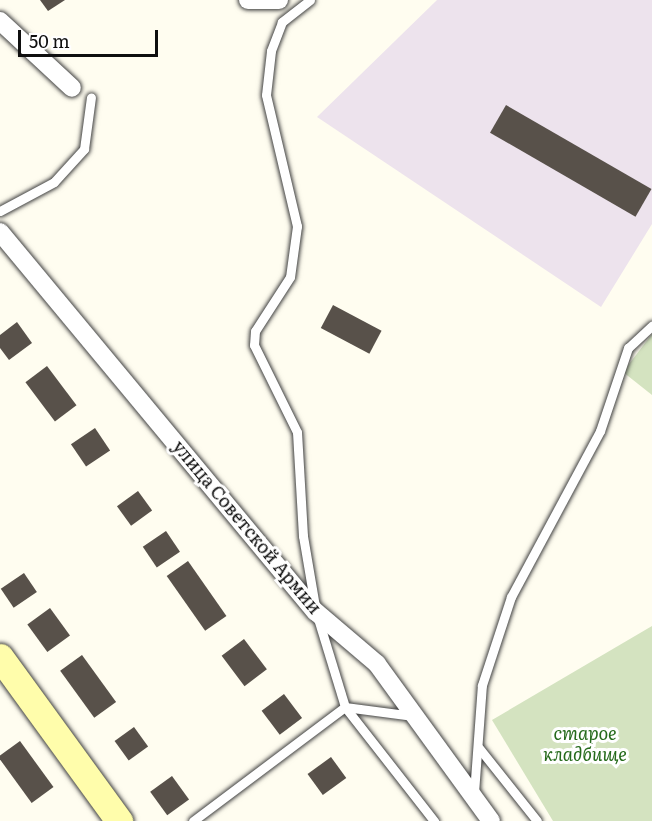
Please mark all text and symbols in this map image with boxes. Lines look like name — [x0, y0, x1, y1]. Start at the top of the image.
scale bar — [21, 18, 160, 56]
text: 50 m — [29, 27, 70, 54]
street label: улица Советской Армии — [168, 436, 326, 618]
park label: старое кладбище — [543, 723, 627, 766]

